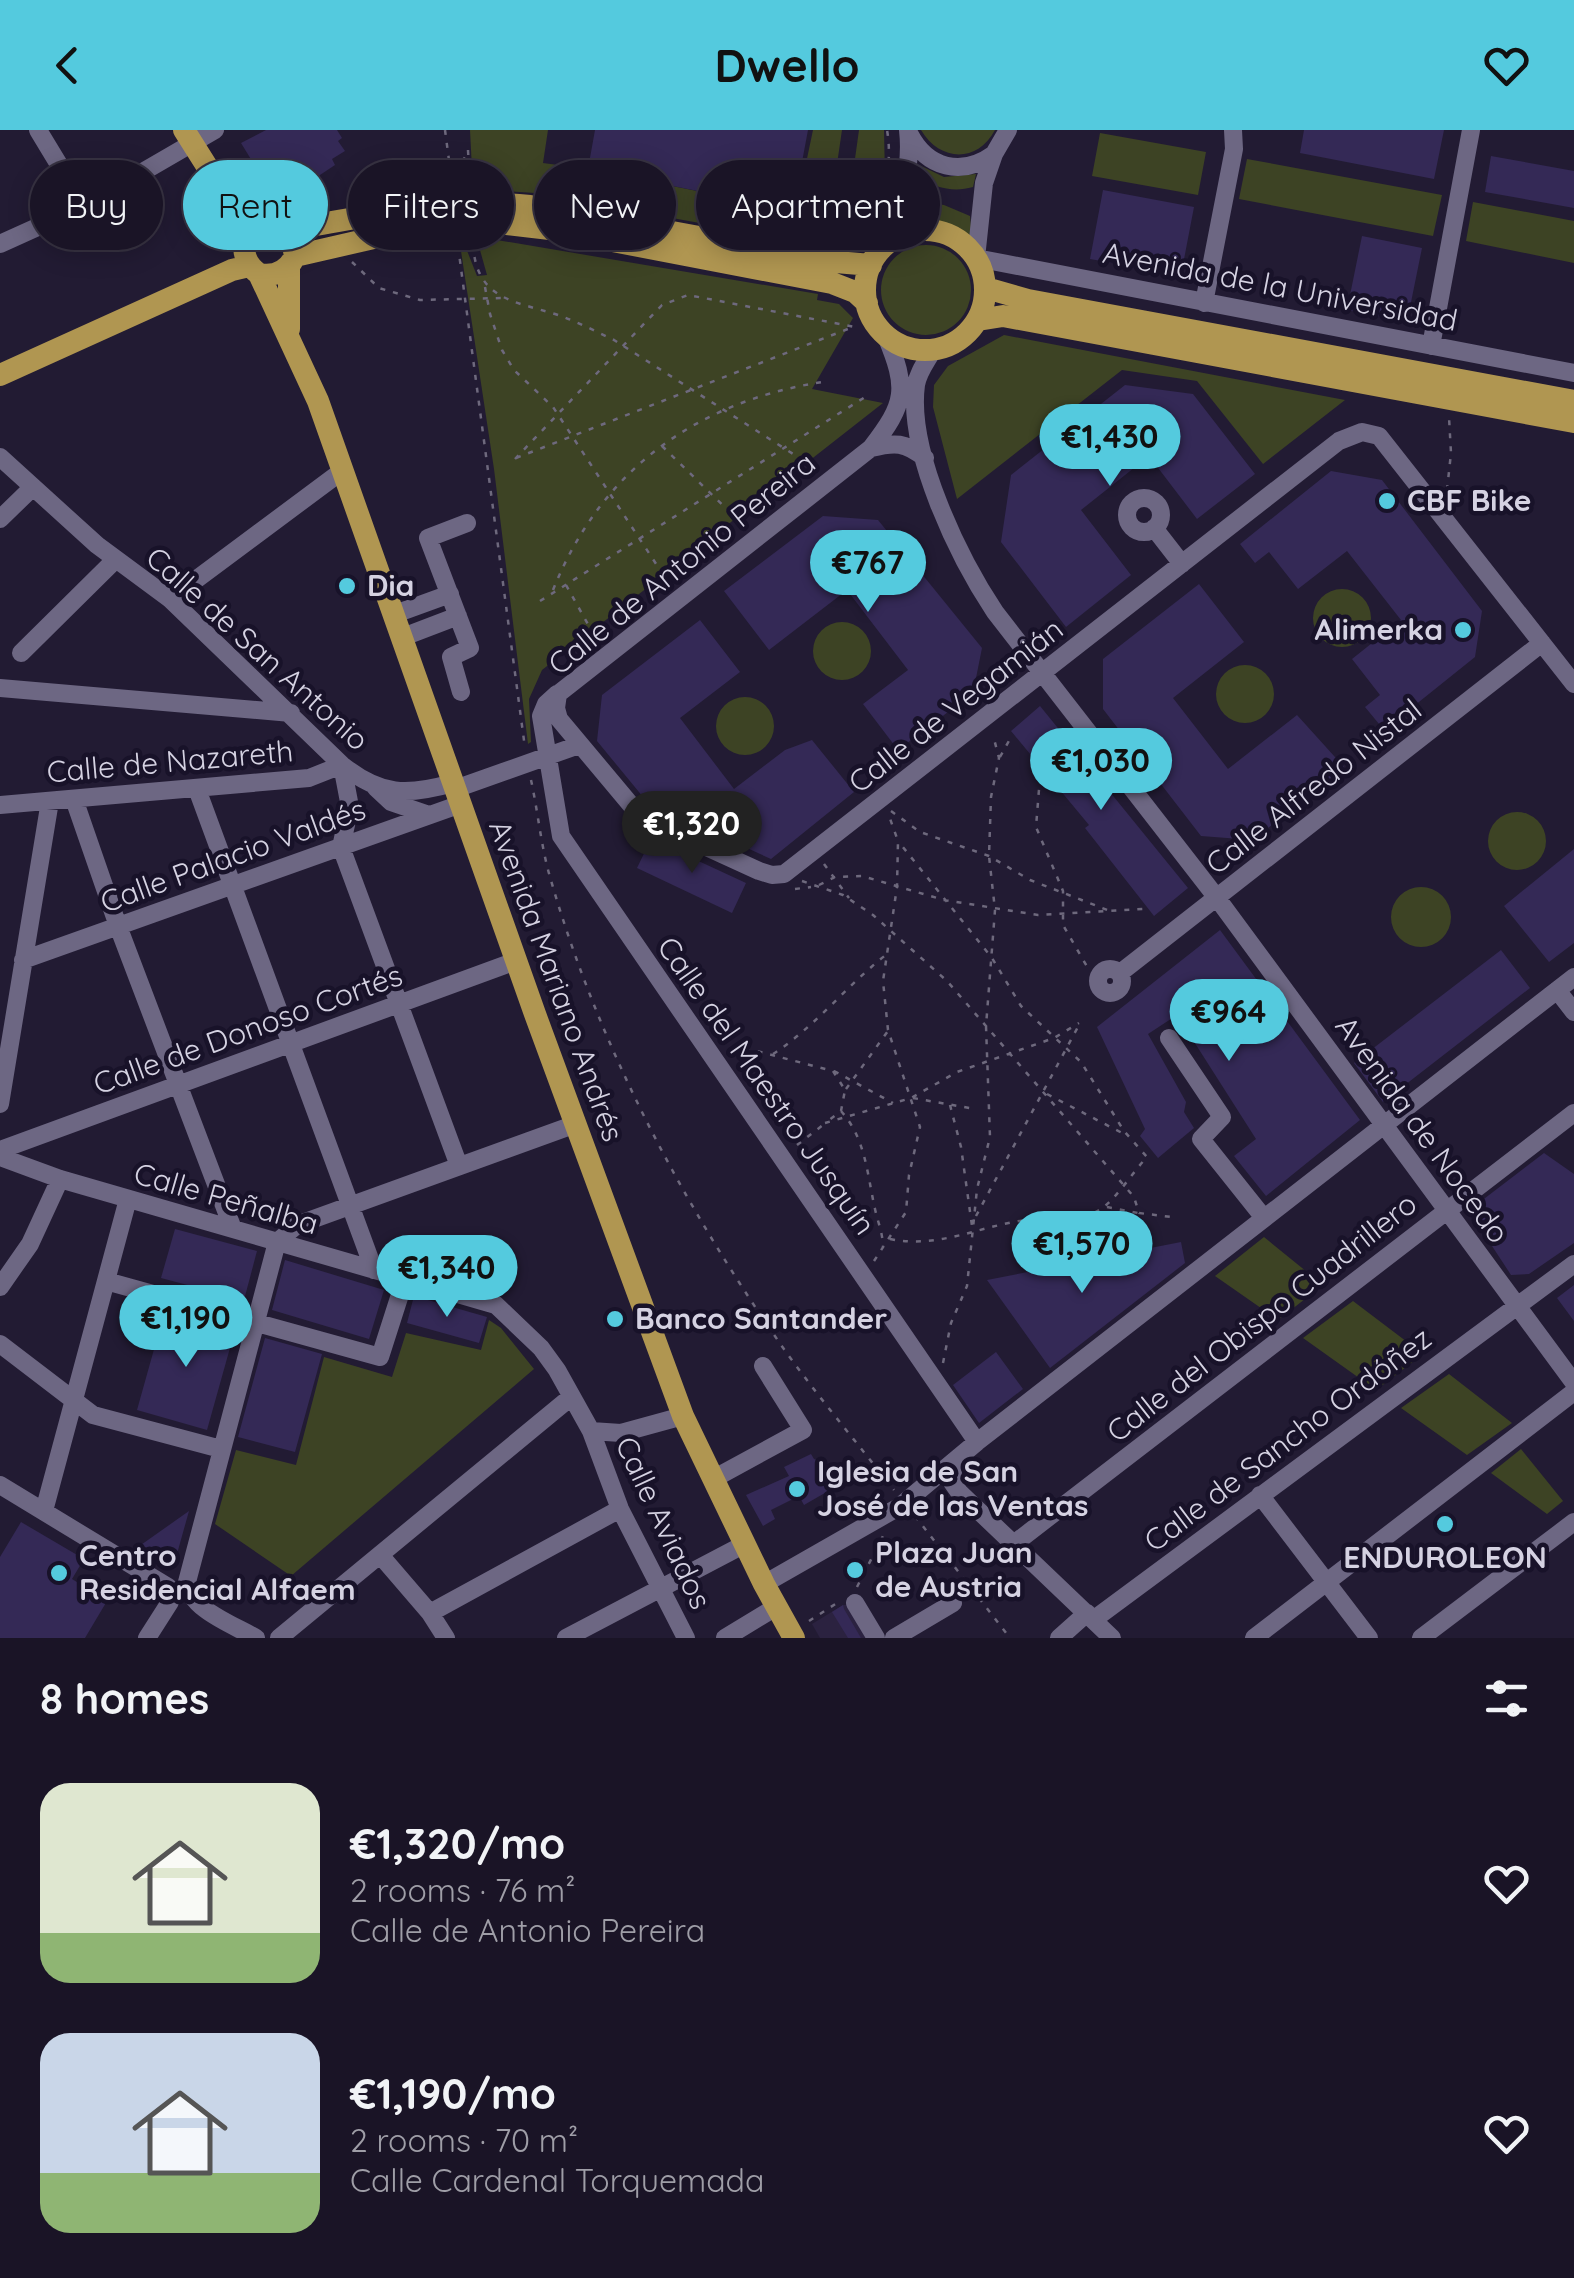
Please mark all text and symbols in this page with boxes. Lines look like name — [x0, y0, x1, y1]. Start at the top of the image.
text: Dwello — [714, 37, 860, 93]
icon: back — [40, 38, 95, 93]
icon: heart — [1479, 38, 1534, 93]
chip: Buy — [30, 160, 163, 250]
chip: Rent — [183, 160, 328, 250]
chip: Filters — [348, 160, 514, 250]
chip: New — [534, 160, 676, 250]
chip: Apartment — [696, 160, 940, 250]
street label: Avenida de la Universidad — [1100, 233, 1461, 339]
pin: €1,430 — [1029, 404, 1191, 489]
text: €1,430 — [1062, 416, 1158, 456]
street label: Calle de Antonio Pereira — [540, 444, 823, 683]
place label: CBF Bike — [1407, 481, 1532, 519]
marker: CBF Bike — [1376, 490, 1398, 512]
pin: €767 — [809, 530, 927, 615]
street label: Calle de San Antonio — [138, 538, 377, 758]
text: €767 — [832, 542, 904, 582]
place label: Dia — [367, 566, 414, 604]
marker: Dia — [336, 575, 358, 597]
street label: Calle de Vegamián — [841, 610, 1070, 801]
place label: Alimerka — [1314, 610, 1443, 648]
marker: Alimerka — [1452, 619, 1474, 641]
street label: Calle Alfredo Nistal — [1198, 690, 1429, 882]
pin: €1,030 — [1020, 728, 1182, 813]
street label: Calle de Nazareth — [45, 731, 295, 791]
text: €1,030 — [1052, 740, 1150, 780]
street label: Calle Palacio Valdés — [95, 789, 370, 921]
pin: €1,320 — [611, 791, 773, 876]
text: €1,320 — [644, 803, 740, 843]
street label: Avenida Mariano Andrés — [481, 815, 633, 1147]
street label: Calle del Maestro Jusquín — [649, 929, 884, 1242]
street label: Calle de Donoso Cortés — [88, 955, 407, 1103]
pin: €964 — [1170, 979, 1288, 1064]
text: €964 — [1192, 991, 1266, 1031]
street label: Avenida de Nocedo — [1328, 1008, 1518, 1250]
street label: Calle Peñalba — [130, 1154, 323, 1242]
street label: Calle del Obispo Cuadrillero — [1099, 1184, 1424, 1450]
pin: €1,570 — [1001, 1211, 1163, 1296]
text: €1,570 — [1034, 1223, 1130, 1263]
pin: €1,340 — [366, 1235, 528, 1320]
text: €1,340 — [399, 1247, 495, 1287]
pin: €1,190 — [105, 1285, 267, 1370]
text: €1,190 — [141, 1297, 231, 1337]
place label: Banco Santander — [635, 1299, 887, 1337]
marker: Banco Santander — [604, 1308, 626, 1330]
street label: Calle de Sancho Ordóñez — [1136, 1319, 1439, 1560]
street label: Calle Aviados — [607, 1430, 720, 1615]
place label: Iglesia de San José de las Ventas — [817, 1452, 1088, 1524]
marker: Iglesia de San José de las Ventas — [786, 1478, 808, 1500]
marker: ENDUROLEON — [1434, 1513, 1456, 1535]
place label: Plaza Juan de Austria — [875, 1533, 1033, 1605]
place label: Centro Residencial Alfaem — [79, 1536, 356, 1608]
place label: ENDUROLEON — [1343, 1538, 1547, 1576]
marker: Plaza Juan de Austria — [844, 1559, 866, 1581]
marker: Centro Residencial Alfaem — [48, 1562, 70, 1584]
icon: filters — [1479, 1671, 1534, 1726]
text: 8 homes — [40, 1672, 209, 1725]
text: €1,320/mo — [350, 1817, 565, 1870]
icon: home — [120, 1823, 240, 1943]
icon: heart — [1479, 1856, 1534, 1911]
text: 2 rooms · 76 m² — [350, 1870, 575, 1910]
text: Calle de Antonio Pereira — [350, 1910, 705, 1950]
text: €1,190/mo — [350, 2067, 556, 2120]
icon: home — [120, 2073, 240, 2193]
icon: heart — [1479, 2106, 1534, 2161]
text: 2 rooms · 70 m² — [350, 2120, 578, 2160]
text: Calle Cardenal Torquemada — [350, 2160, 764, 2200]

